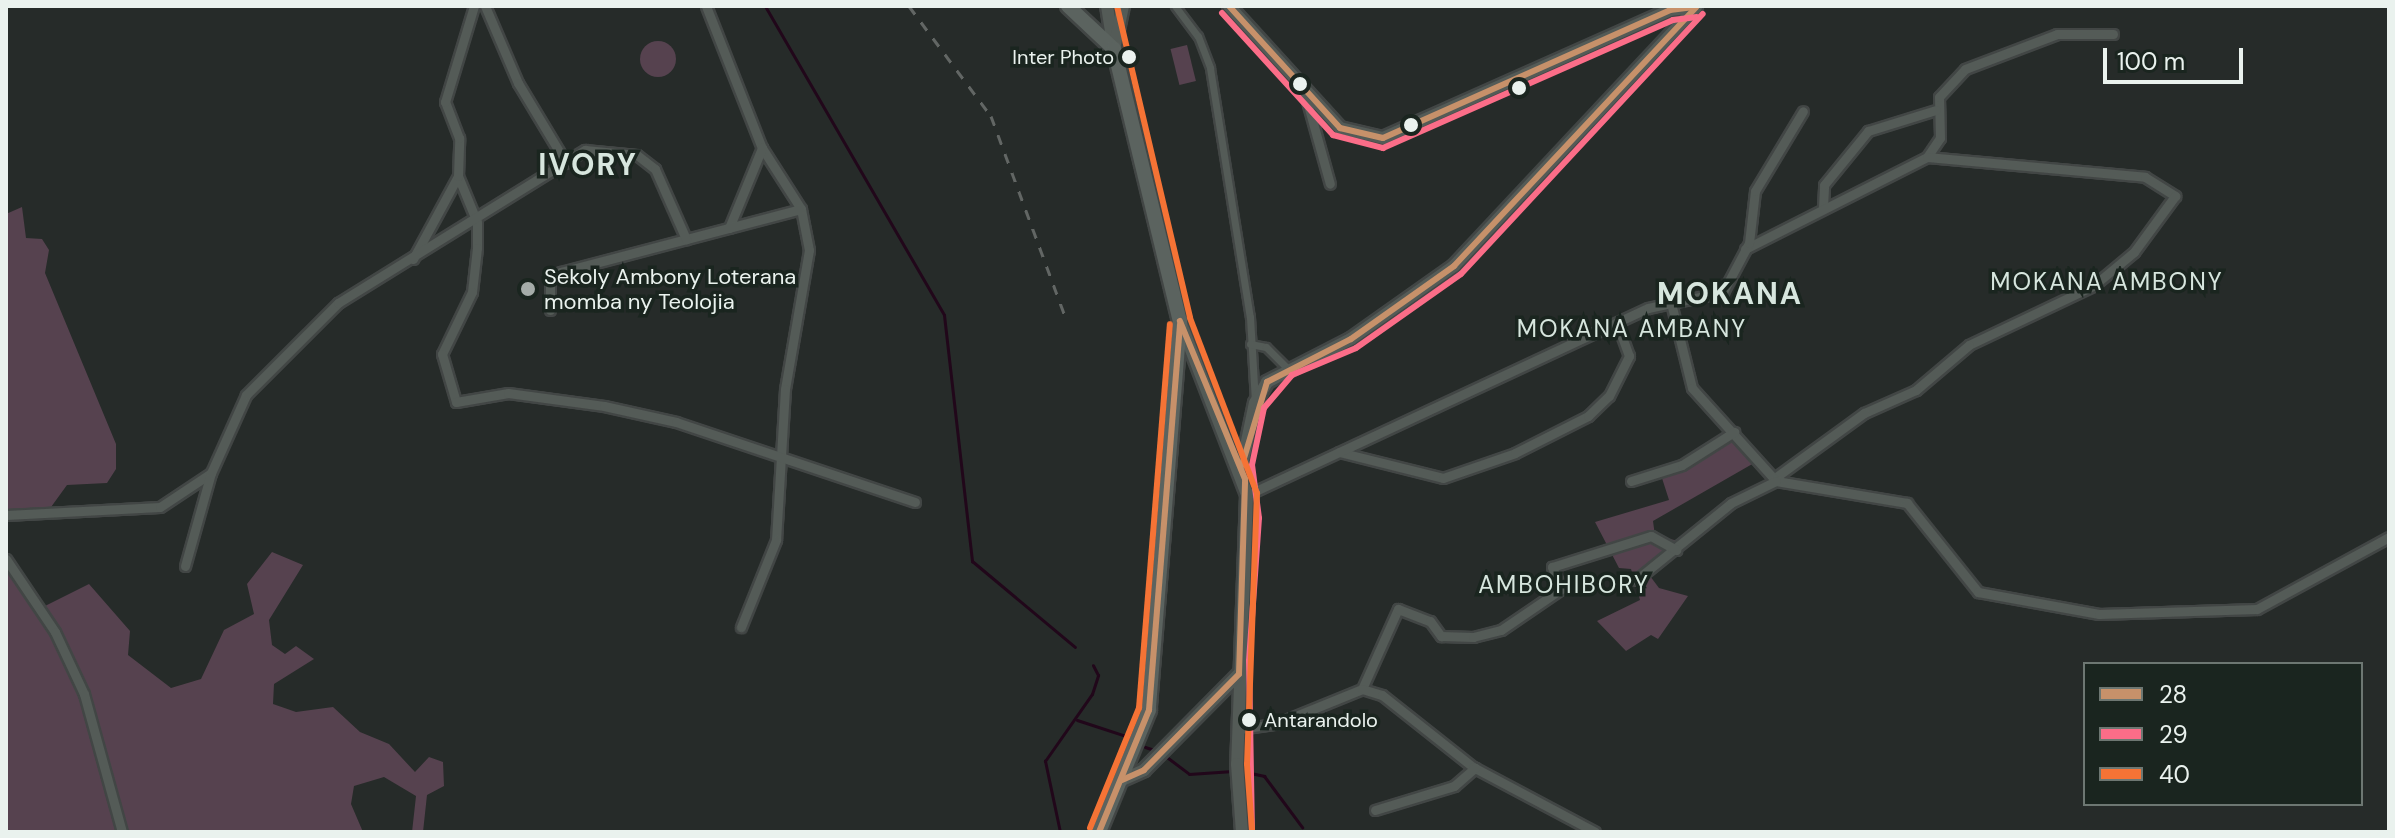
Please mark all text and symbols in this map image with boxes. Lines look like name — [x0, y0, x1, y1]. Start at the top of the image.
scale bar — [2107, 32, 2247, 82]
place label: Inter Photo — [1012, 45, 1114, 69]
text: 100 m — [2117, 46, 2185, 77]
marker: Inter Photo — [1121, 49, 1137, 65]
unlabelled marker — [1292, 76, 1308, 92]
unlabelled marker — [1511, 80, 1527, 96]
unlabelled marker — [1403, 117, 1419, 133]
district label: IVORY — [538, 147, 638, 183]
place label: Sekoly Ambony Loterana momba ny Teolojia — [544, 263, 796, 314]
district label: MOKANA AMBONY — [1990, 268, 2224, 296]
district label: MOKANA — [1657, 276, 1803, 312]
marker: Sekoly Ambony Loterana momba ny Teolojia — [519, 280, 537, 298]
district label: MOKANA AMBANY — [1517, 315, 1747, 343]
district label: AMBOHIBORY — [1478, 571, 1650, 599]
legend — [2083, 662, 2363, 806]
text: 28 — [2159, 679, 2187, 710]
place label: Antarandolo — [1264, 708, 1378, 732]
marker: Antarandolo — [1241, 712, 1257, 728]
text: 29 — [2159, 719, 2188, 750]
text: 40 — [2159, 759, 2190, 790]

